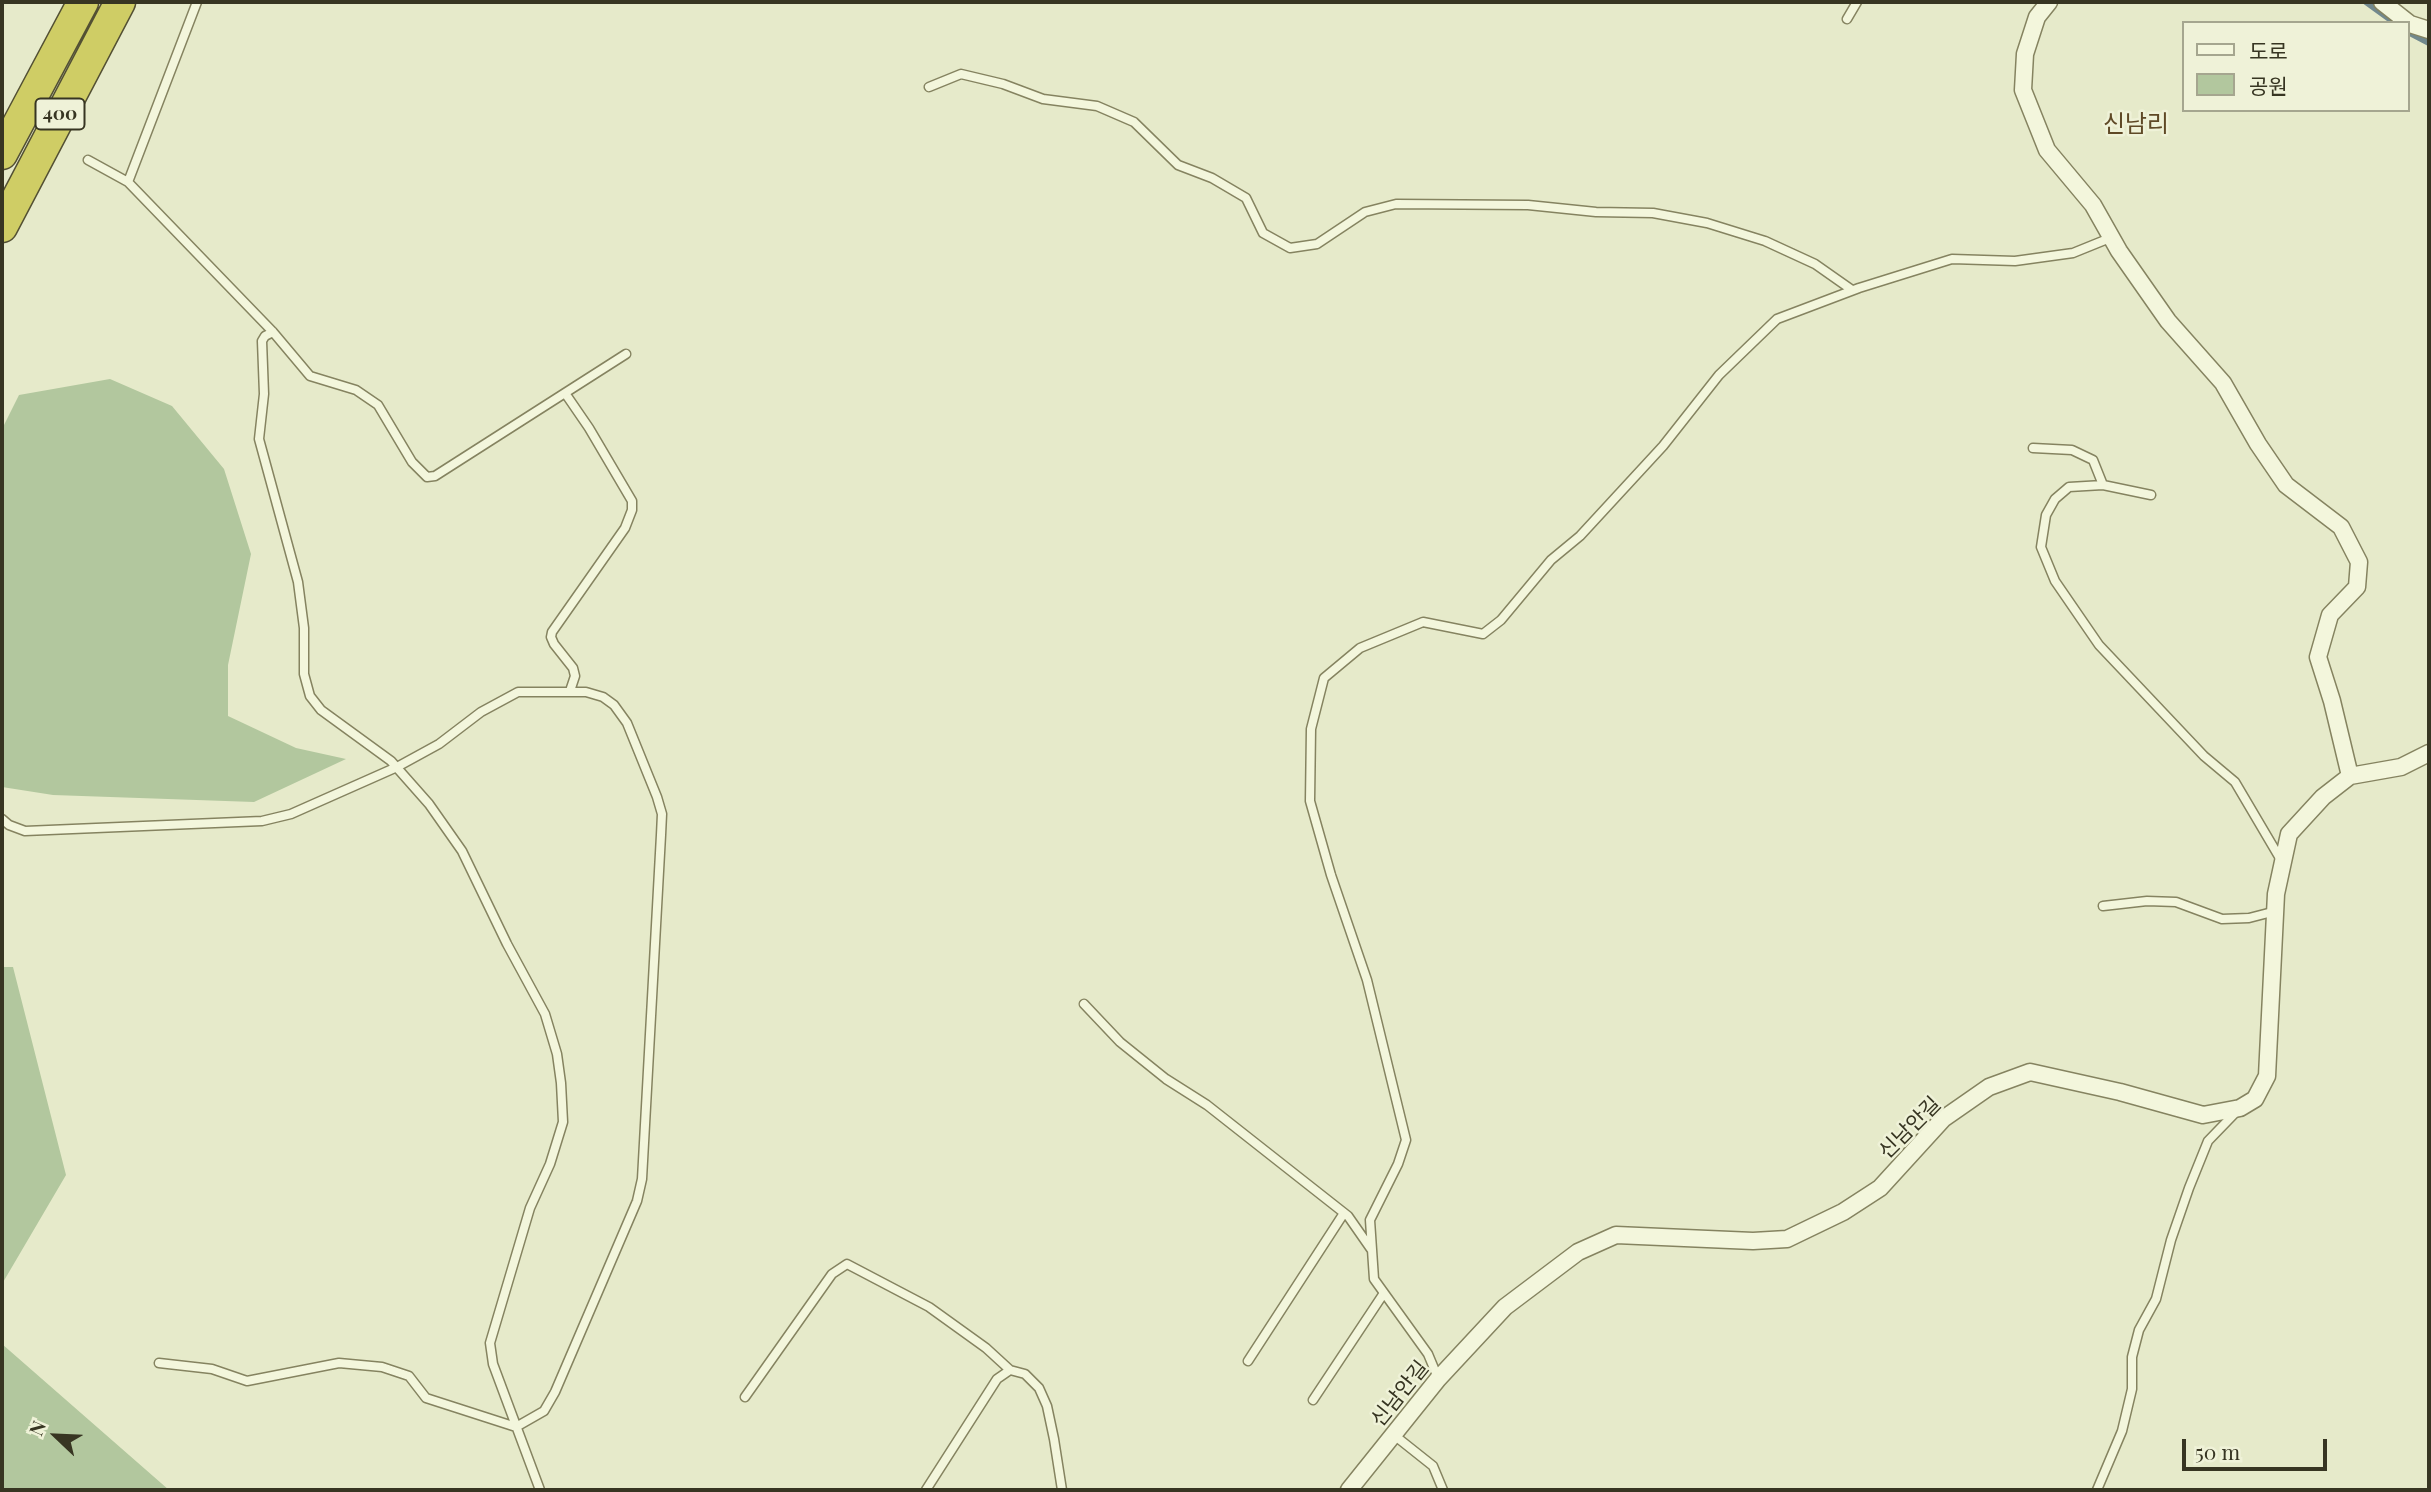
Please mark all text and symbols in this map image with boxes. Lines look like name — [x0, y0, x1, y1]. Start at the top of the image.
legend — [2182, 21, 2410, 112]
text: 도로 — [2249, 36, 2288, 64]
text: 공원 — [2249, 71, 2288, 99]
road number: 400 — [36, 98, 84, 130]
district label: 신남리 — [2103, 111, 2169, 139]
street label: 신남안길 — [1874, 1092, 1946, 1164]
street label: 신남안길 — [1366, 1356, 1434, 1432]
north arrow — [21, 1401, 91, 1471]
text: N — [22, 1416, 51, 1439]
scale bar — [2186, 1426, 2331, 1470]
text: 50 m — [2195, 1437, 2240, 1465]

